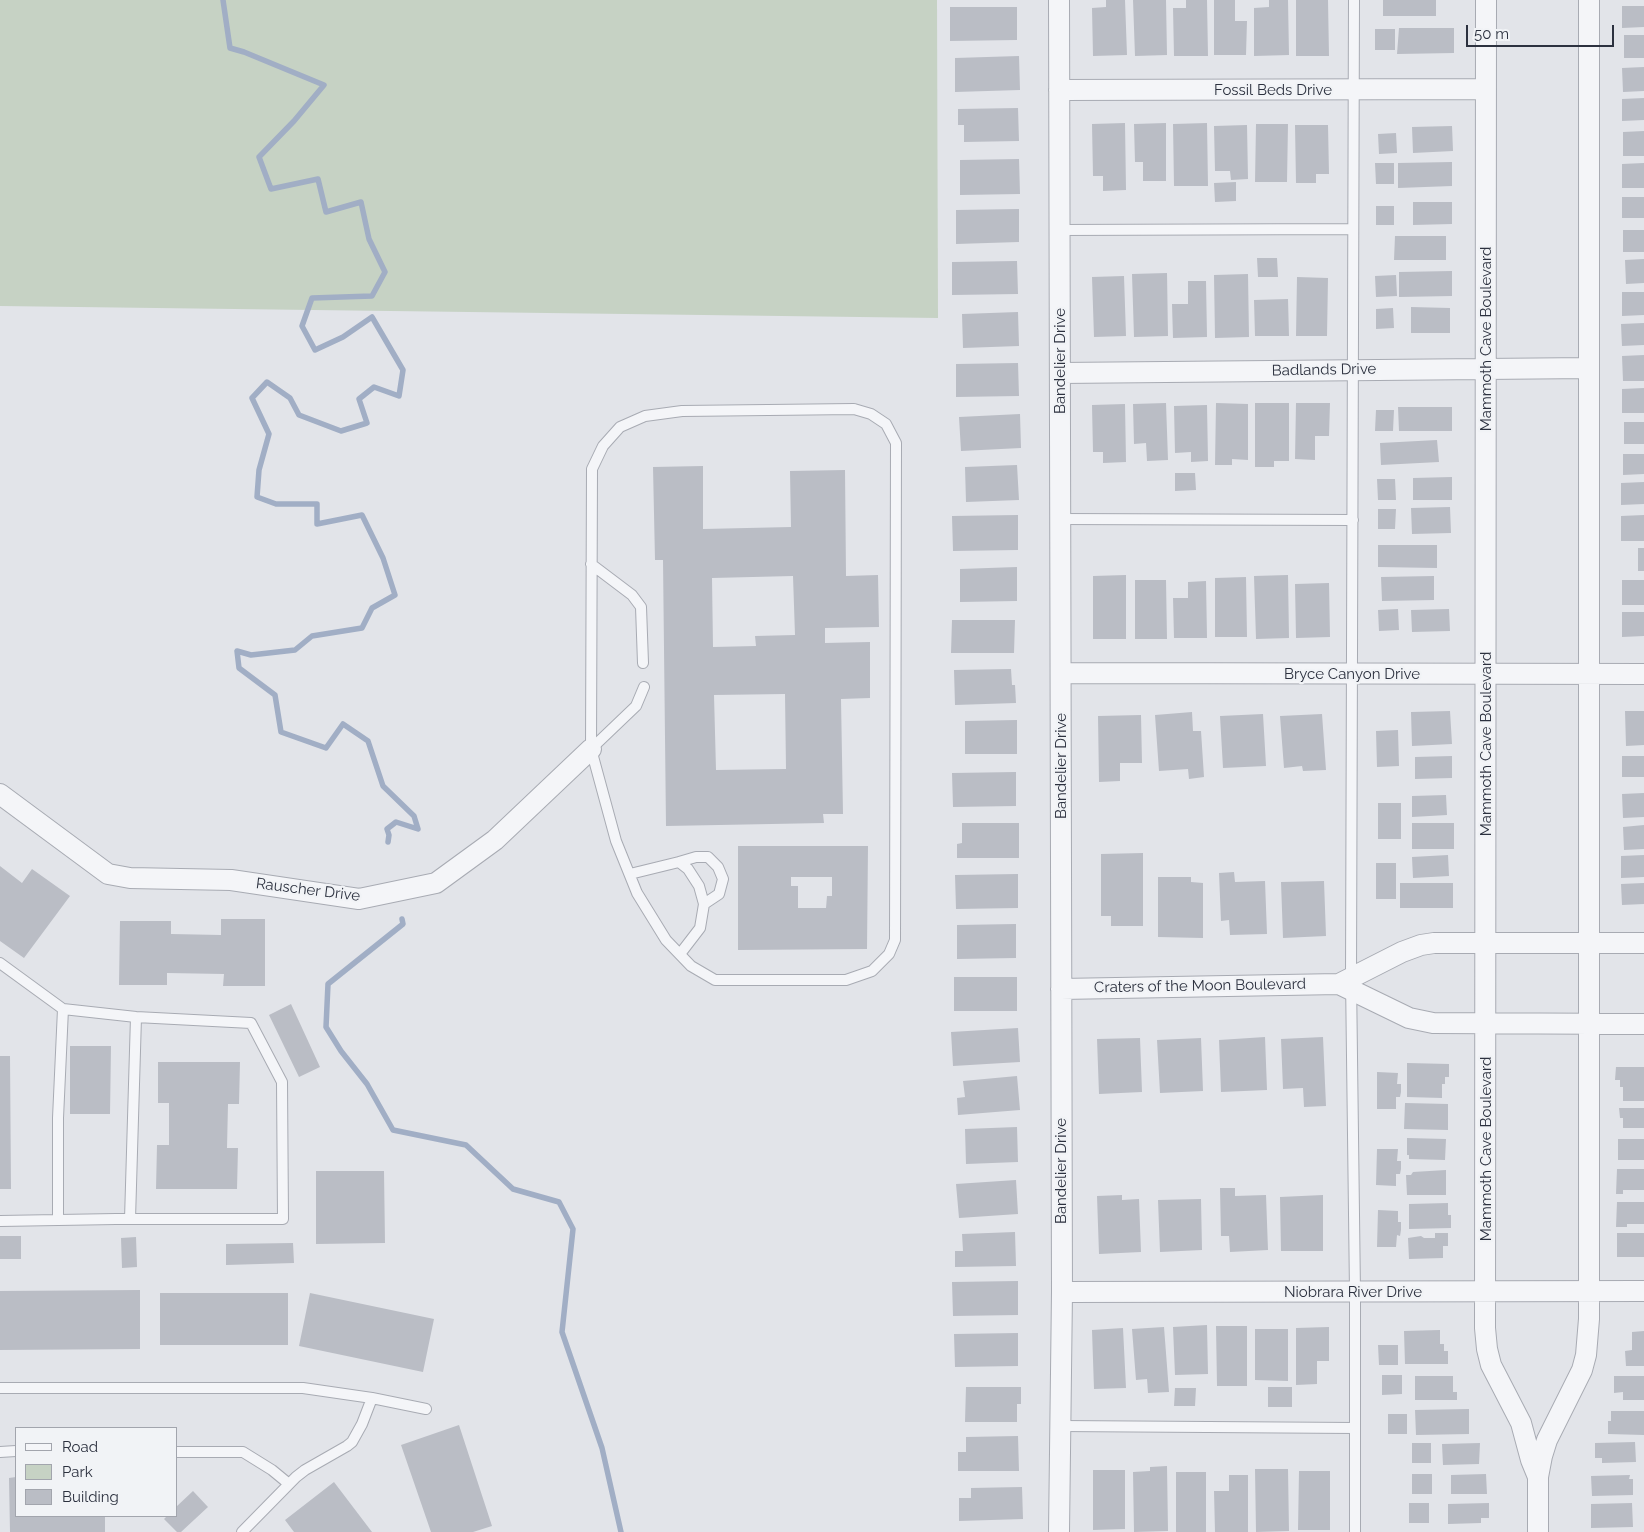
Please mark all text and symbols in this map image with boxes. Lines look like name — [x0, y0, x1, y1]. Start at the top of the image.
scale bar — [1469, 15, 1616, 47]
text: 50 m — [1474, 25, 1509, 43]
street label: Fossil Beds Drive — [1214, 81, 1332, 99]
street label: Mammoth Cave Boulevard — [1477, 247, 1495, 431]
street label: Bandelier Drive — [1051, 308, 1069, 414]
street label: Badlands Drive — [1272, 360, 1376, 380]
street label: Mammoth Cave Boulevard — [1477, 652, 1495, 836]
street label: Bryce Canyon Drive — [1284, 665, 1420, 683]
street label: Bandelier Drive — [1052, 713, 1070, 819]
street label: Rauscher Drive — [255, 875, 361, 905]
street label: Craters of the Moon Boulevard — [1094, 975, 1306, 997]
street label: Mammoth Cave Boulevard — [1477, 1057, 1495, 1241]
street label: Bandelier Drive — [1052, 1118, 1070, 1224]
street label: Niobrara River Drive — [1284, 1283, 1422, 1301]
legend — [15, 1427, 178, 1517]
text: Road — [62, 1438, 98, 1456]
text: Park — [62, 1463, 93, 1481]
text: Building — [62, 1488, 119, 1506]

